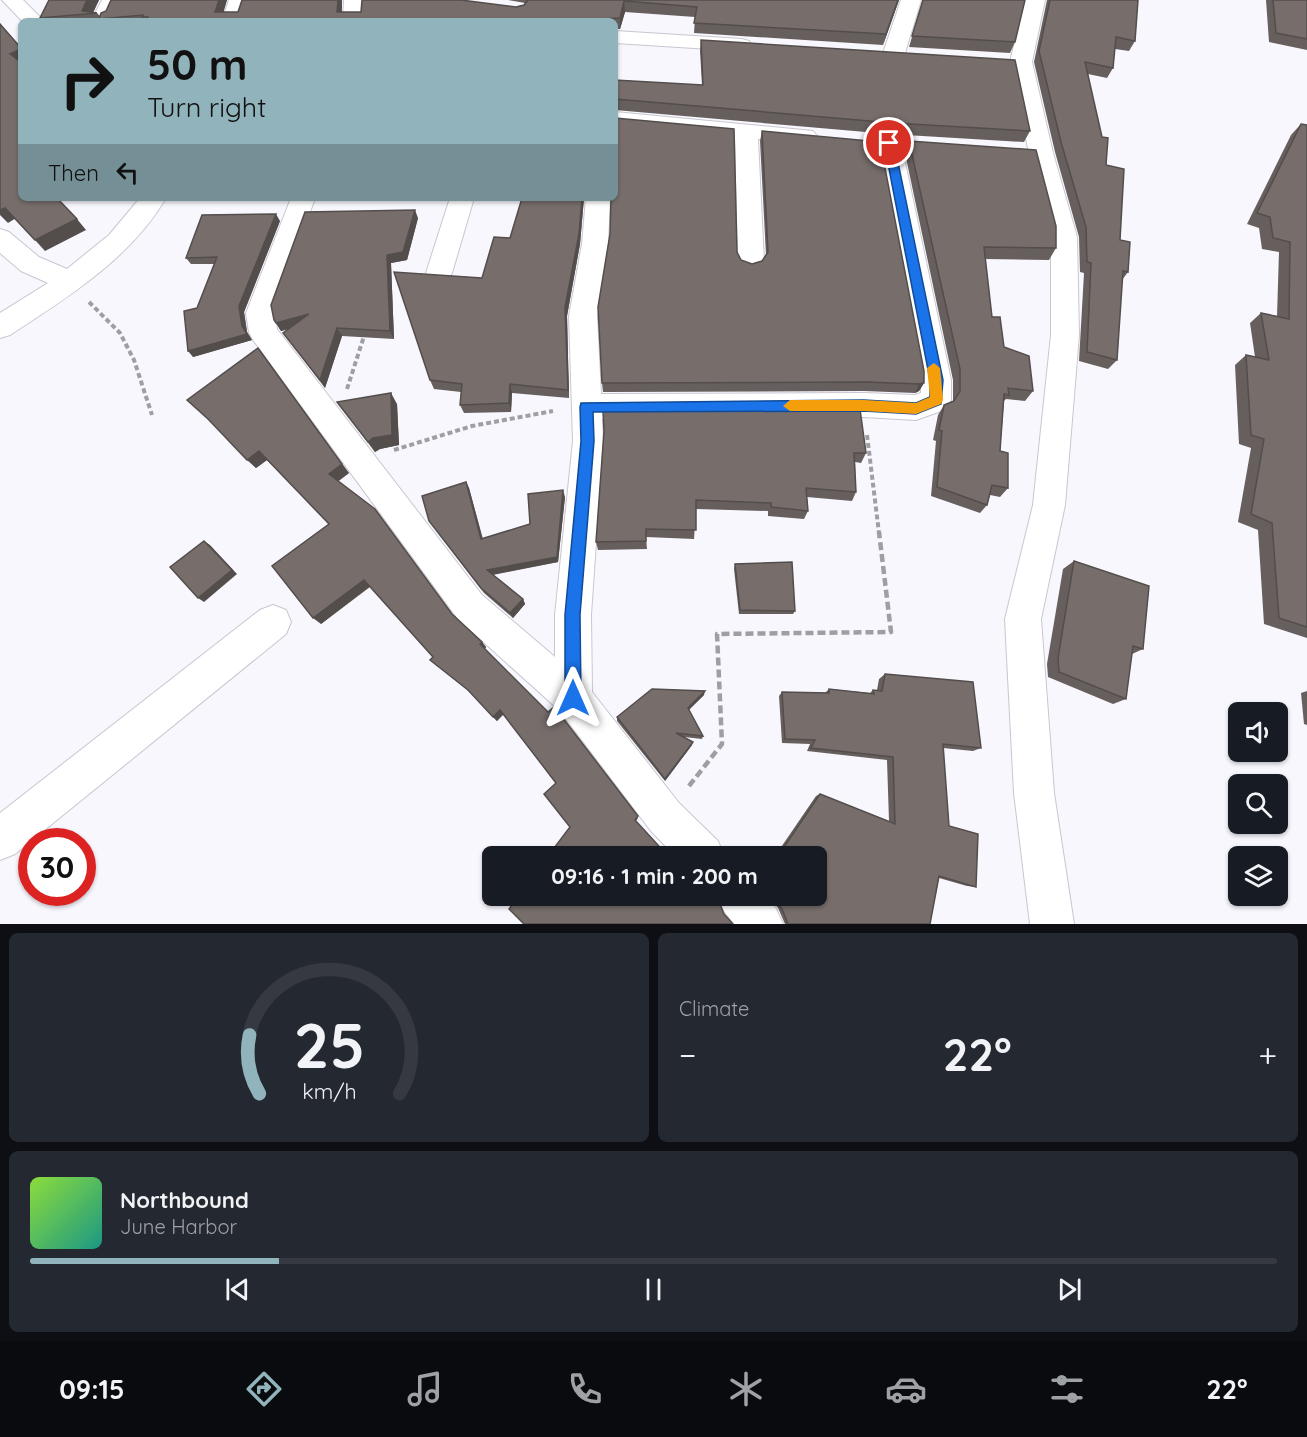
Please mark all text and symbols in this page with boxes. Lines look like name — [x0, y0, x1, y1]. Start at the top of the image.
text: 50 m — [147, 38, 247, 91]
icon: right — [48, 42, 126, 120]
text: Turn right — [147, 90, 266, 124]
pin — [863, 117, 914, 168]
icon: arrive — [872, 126, 905, 159]
icon: left — [111, 156, 144, 189]
text: Then — [48, 159, 99, 187]
position arrow — [541, 666, 605, 730]
map controls — [1228, 702, 1288, 906]
button: sound — [1228, 702, 1288, 762]
button: search — [1228, 774, 1288, 834]
speed limit sign: 30 — [18, 828, 96, 906]
button: layers — [1228, 846, 1288, 906]
text: 09:16 · 1 min · 200 m — [551, 862, 758, 890]
text: Climate — [679, 996, 749, 1021]
text: 25 — [293, 1006, 365, 1084]
text: 22° — [943, 1026, 1012, 1082]
text: − — [679, 1034, 696, 1075]
text: + — [1258, 1034, 1277, 1075]
text: km/h — [302, 1079, 356, 1105]
text: Northbound — [120, 1186, 249, 1214]
text: June Harbor — [120, 1214, 237, 1239]
icon: previous — [221, 1273, 254, 1306]
icon: pause — [637, 1273, 670, 1306]
icon: next — [1053, 1273, 1086, 1306]
icon: directions — [243, 1368, 285, 1410]
icon: music — [404, 1368, 446, 1410]
icon: phone — [564, 1368, 606, 1410]
icon: climate — [725, 1368, 767, 1410]
icon: car — [885, 1368, 927, 1410]
icon: filters — [1046, 1368, 1088, 1410]
text: 09:15 — [59, 1372, 125, 1406]
text: 22° — [1206, 1372, 1248, 1406]

